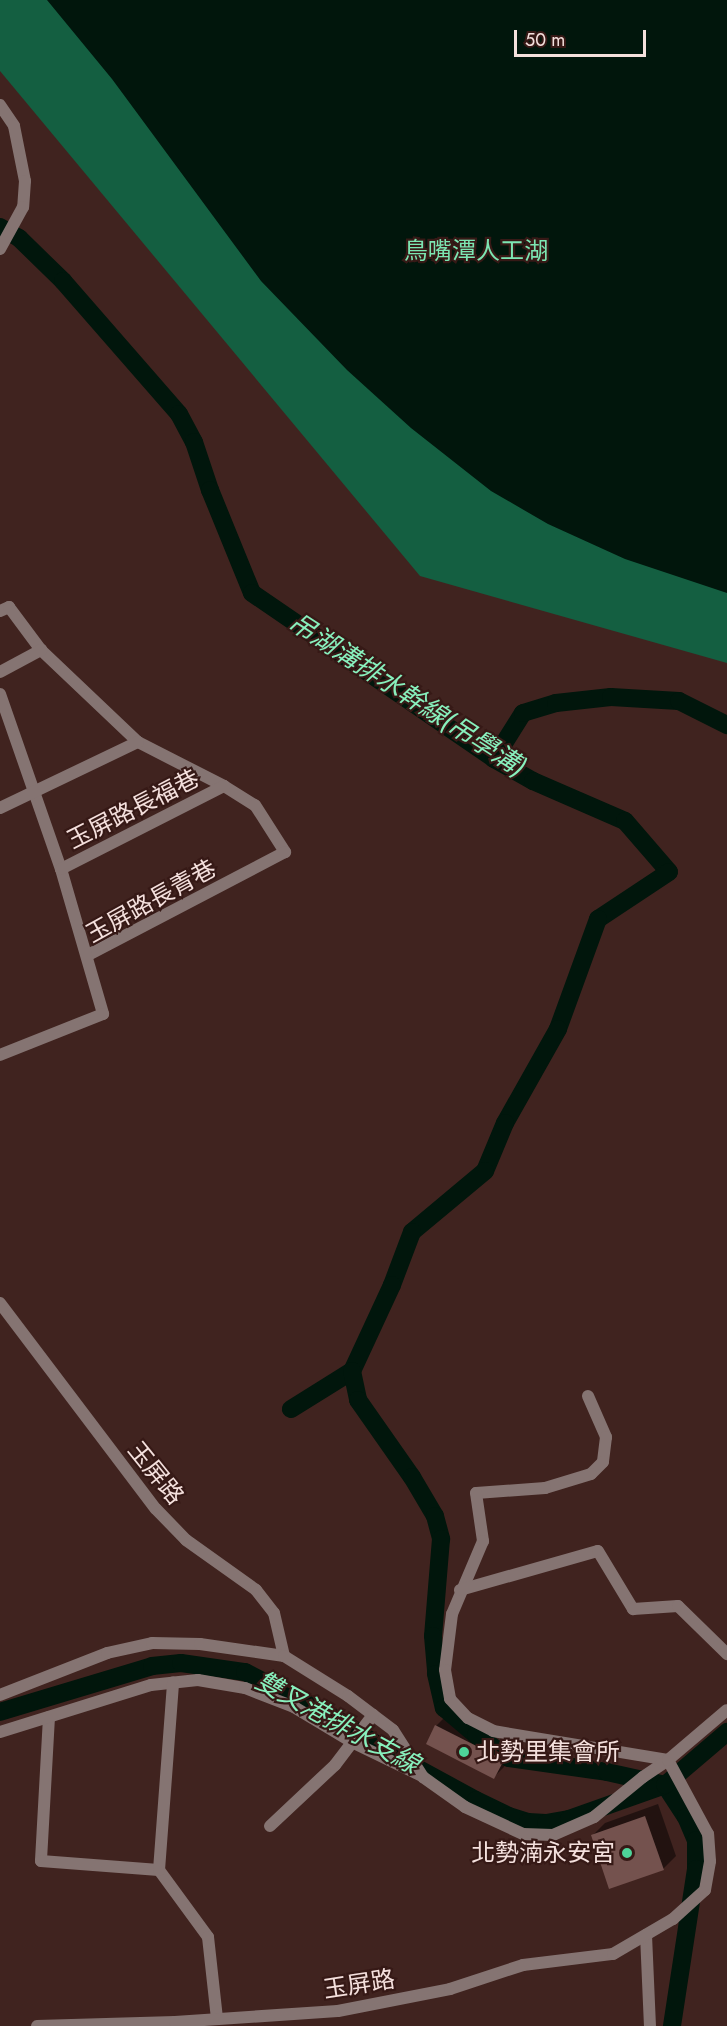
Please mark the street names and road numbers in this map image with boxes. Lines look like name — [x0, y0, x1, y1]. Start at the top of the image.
street label: 玉屏路長福巷 — [62, 763, 204, 855]
street label: 玉屏路長青巷 — [81, 853, 221, 949]
street label: 玉屏路 — [122, 1436, 190, 1510]
street label: 玉屏路 — [321, 1964, 397, 2004]

